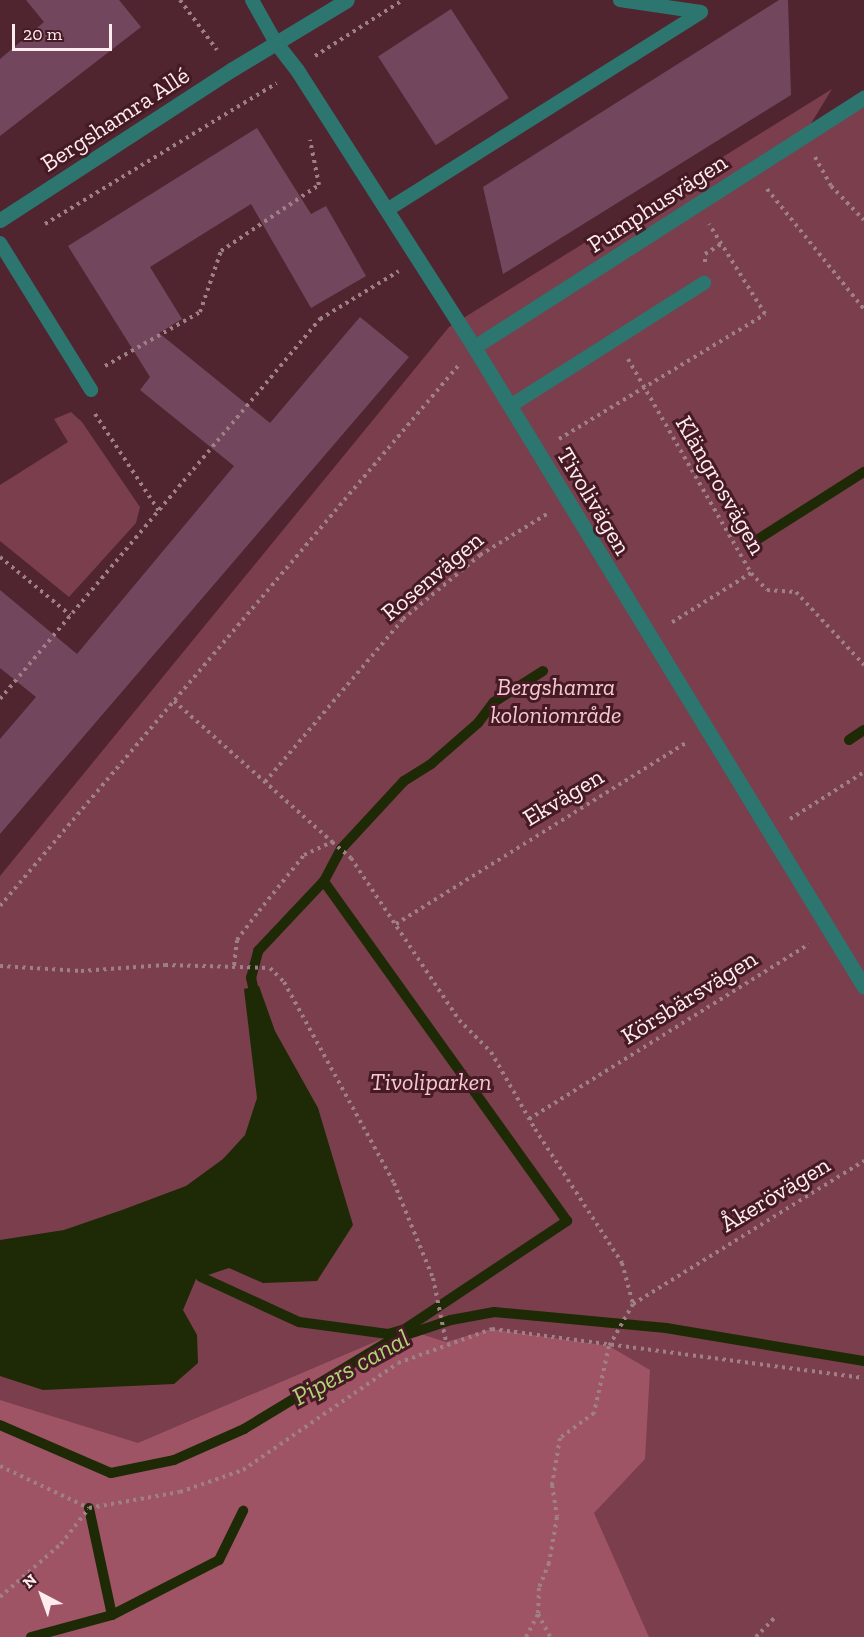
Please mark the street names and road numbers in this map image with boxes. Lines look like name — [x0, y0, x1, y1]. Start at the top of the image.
street label: Bergshamra Allé — [35, 60, 195, 178]
street label: Pumphusvägen — [582, 147, 732, 259]
street label: Klängrosvägen — [670, 411, 772, 559]
street label: Tivolivägen — [551, 442, 637, 560]
street label: Rosenvägen — [375, 525, 489, 627]
street label: Ekvägen — [518, 762, 608, 832]
street label: Körsbärsvägen — [616, 944, 762, 1050]
street label: Åkerövägen — [715, 1150, 835, 1238]

